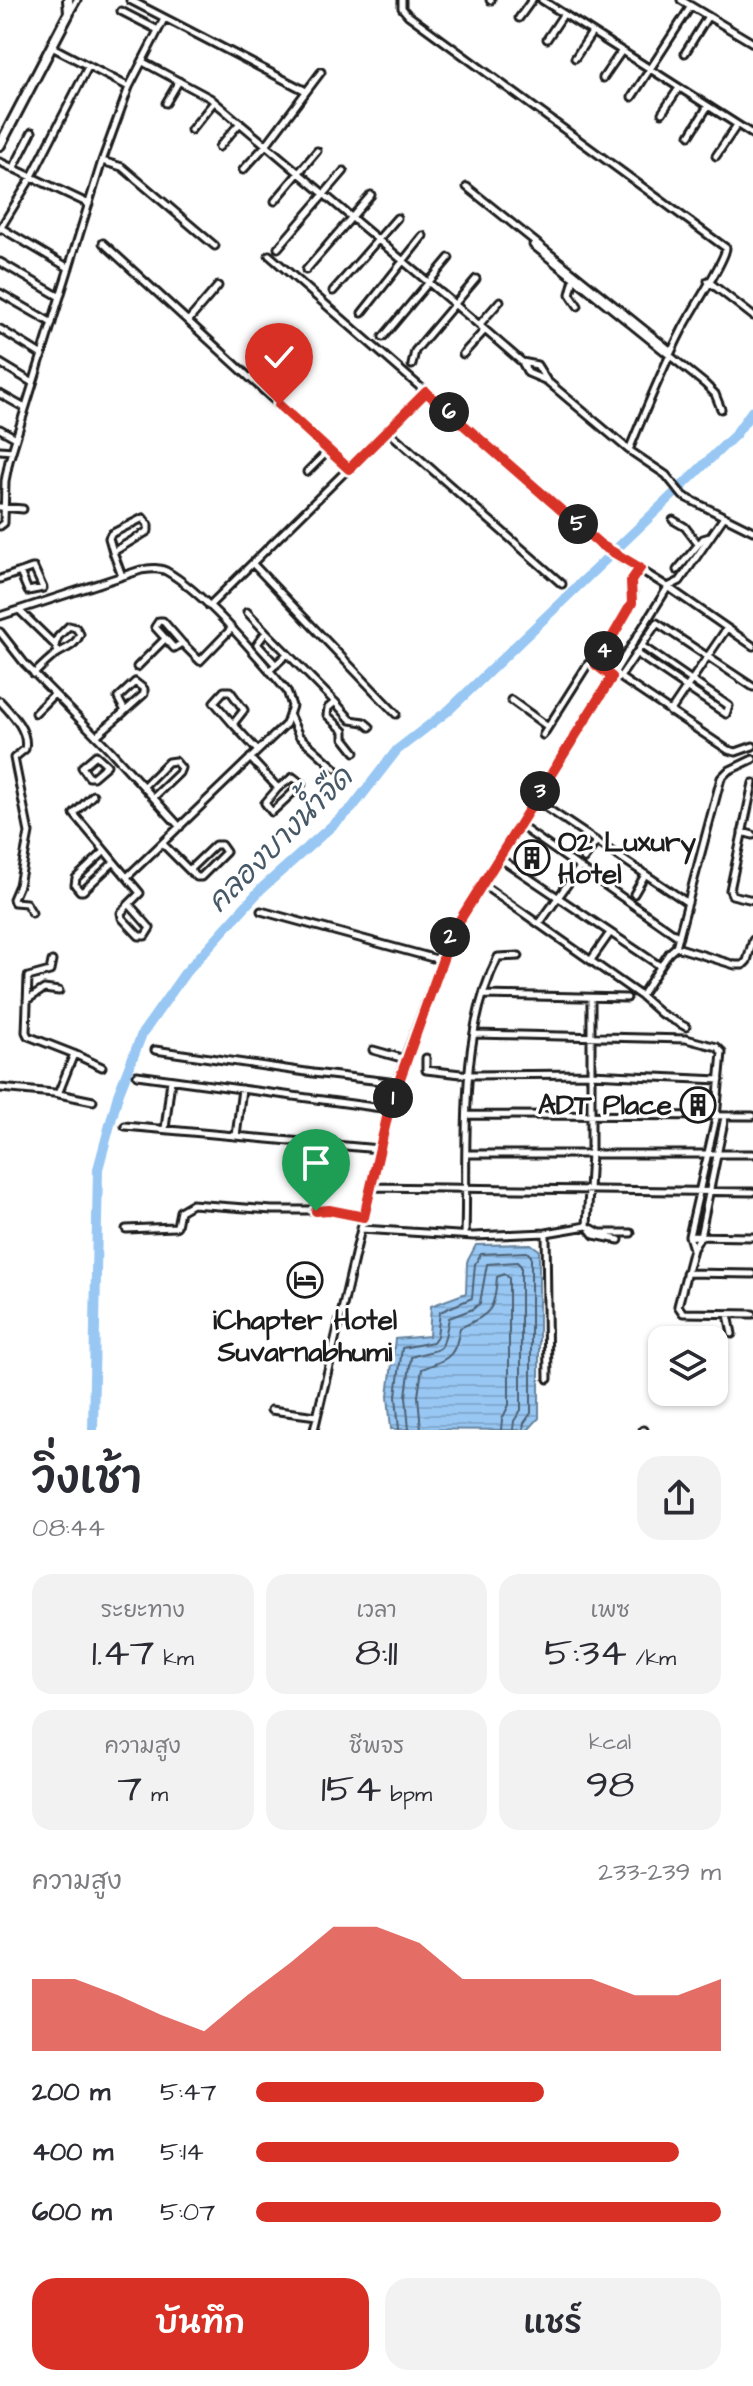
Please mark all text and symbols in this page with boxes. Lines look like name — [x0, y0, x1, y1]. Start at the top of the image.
pin — [245, 323, 313, 405]
icon: check — [257, 335, 301, 379]
pin: 6 — [429, 392, 469, 432]
text: 6 — [442, 396, 456, 427]
pin: 5 — [558, 504, 598, 544]
text: 5 — [570, 508, 586, 539]
pin: 4 — [584, 631, 624, 671]
text: 4 — [597, 635, 611, 666]
water label: คลองบางน้ำจืด — [192, 751, 363, 922]
pin: 3 — [520, 771, 560, 811]
text: 3 — [534, 775, 546, 806]
place label: O2 Luxury Hotel — [558, 823, 696, 894]
building icon: O2 Luxury Hotel — [513, 839, 551, 877]
pin: 2 — [430, 917, 470, 957]
text: 2 — [444, 921, 456, 952]
pin: 1 — [373, 1078, 413, 1118]
text: 1 — [392, 1082, 394, 1113]
place label: ADT Place — [538, 1086, 672, 1125]
building icon: ADT Place — [679, 1086, 717, 1124]
pin — [282, 1129, 350, 1211]
icon: arrive — [294, 1141, 338, 1185]
hotel icon: iChapter Hotel Suvarnabhumi — [286, 1261, 324, 1299]
place label: iChapter Hotel Suvarnabhumi — [213, 1301, 397, 1372]
map controls — [648, 1326, 728, 1406]
button: layers — [648, 1326, 728, 1406]
text: วิ่งเช้า — [32, 1449, 142, 1510]
button: share — [637, 1456, 721, 1540]
text: 08:44 — [32, 1510, 105, 1546]
text: ระยะทาง — [101, 1595, 185, 1626]
text: เวลา — [356, 1595, 397, 1626]
text: เพซ — [591, 1595, 630, 1626]
text: 1.47 — [92, 1626, 154, 1681]
text: 8:11 — [355, 1626, 398, 1681]
text: 5:34 — [544, 1626, 627, 1681]
text: km — [154, 1643, 194, 1674]
text: /km — [627, 1643, 676, 1674]
text: kcal — [589, 1727, 631, 1758]
text: ความสูง — [105, 1731, 181, 1762]
text: ชีพจร — [349, 1731, 404, 1762]
text: 98 — [586, 1758, 635, 1813]
text: 7 — [118, 1762, 142, 1817]
text: 154 — [321, 1762, 382, 1817]
text: m — [142, 1779, 168, 1810]
text: bpm — [382, 1779, 432, 1810]
text: 233–239 m — [598, 1854, 721, 1890]
text: ความสูง — [32, 1863, 122, 1899]
text: 200 m — [32, 2074, 110, 2110]
text: 5:47 — [160, 2074, 216, 2110]
text: 400 m — [32, 2134, 113, 2170]
text: 5:14 — [160, 2134, 204, 2170]
text: 600 m — [32, 2194, 112, 2230]
text: 5:07 — [160, 2194, 215, 2230]
button: บันทึก — [32, 2278, 369, 2370]
button: แชร์ — [385, 2278, 721, 2370]

